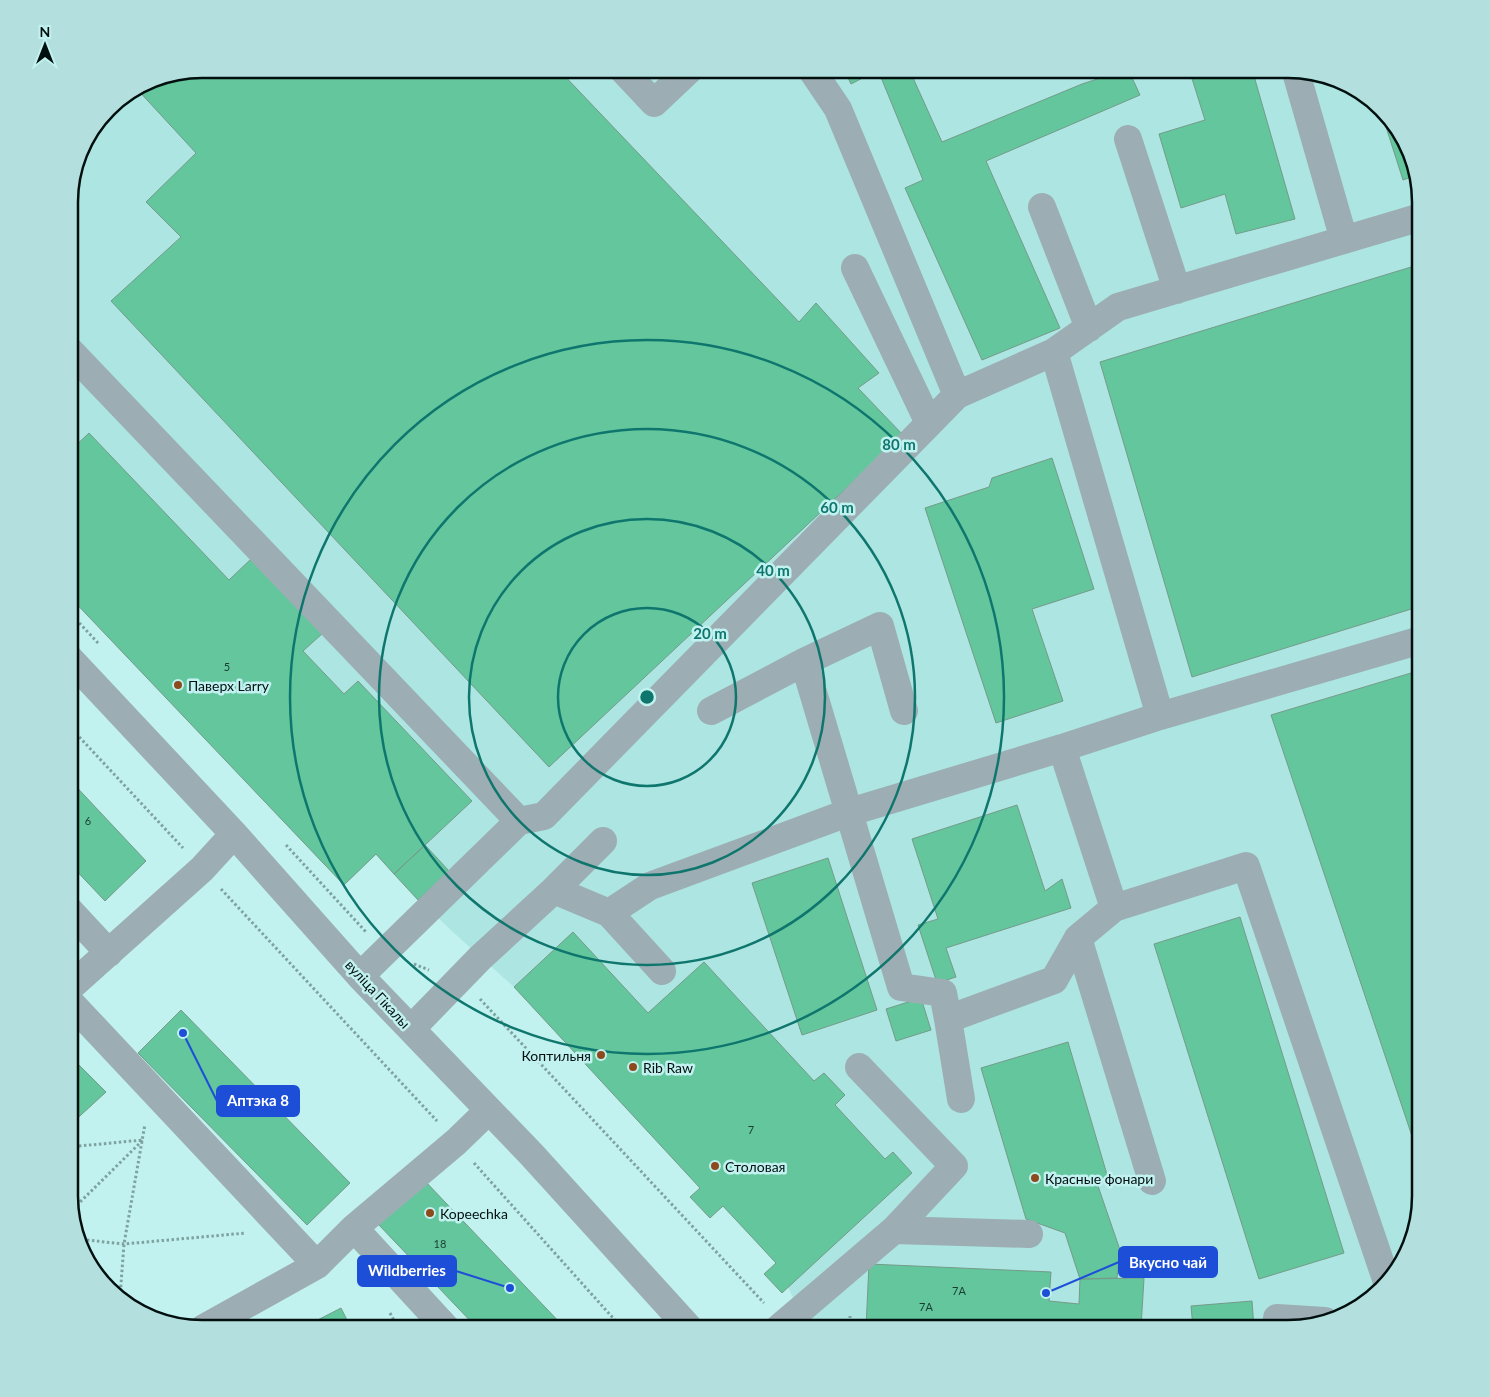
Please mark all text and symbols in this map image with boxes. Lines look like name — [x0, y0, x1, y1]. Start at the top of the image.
north arrow — [20, 20, 70, 70]
text: N — [40, 23, 50, 40]
text: 80 m — [882, 435, 916, 453]
text: 60 m — [820, 498, 854, 516]
text: 40 m — [756, 561, 790, 579]
text: 20 m — [693, 624, 727, 642]
house number: 5 — [224, 660, 230, 673]
place label: Паверх Larry — [188, 677, 270, 694]
marker: Паверх Larry — [172, 679, 184, 691]
centre of rings — [638, 688, 656, 706]
house number: 6 — [85, 814, 91, 827]
street label: вуліца Гікалы — [342, 956, 414, 1032]
place label: Коптильня — [522, 1047, 591, 1064]
marker: Коптильня — [595, 1049, 607, 1061]
place label: Rib Raw — [643, 1059, 693, 1076]
marker: Rib Raw — [627, 1061, 639, 1073]
callout: Аптэка 8 — [217, 1086, 299, 1116]
text: Аптэка 8 — [226, 1091, 289, 1109]
house number: 7 — [748, 1123, 754, 1136]
place label: Столовая — [725, 1158, 786, 1175]
marker: Столовая — [709, 1160, 721, 1172]
place label: Красные фонари — [1045, 1170, 1153, 1187]
marker: Красные фонари — [1029, 1172, 1041, 1184]
place label: Kopeechka — [440, 1205, 508, 1222]
marker: Kopeechka — [424, 1207, 436, 1219]
house number: 18 — [434, 1237, 446, 1250]
callout: Вкусно чай — [1119, 1247, 1217, 1277]
text: Вкусно чай — [1129, 1253, 1207, 1271]
callout: Wildberries — [358, 1256, 456, 1286]
text: Wildberries — [368, 1261, 446, 1279]
house number: 7А — [952, 1284, 966, 1297]
house number: 7А — [919, 1300, 933, 1313]

